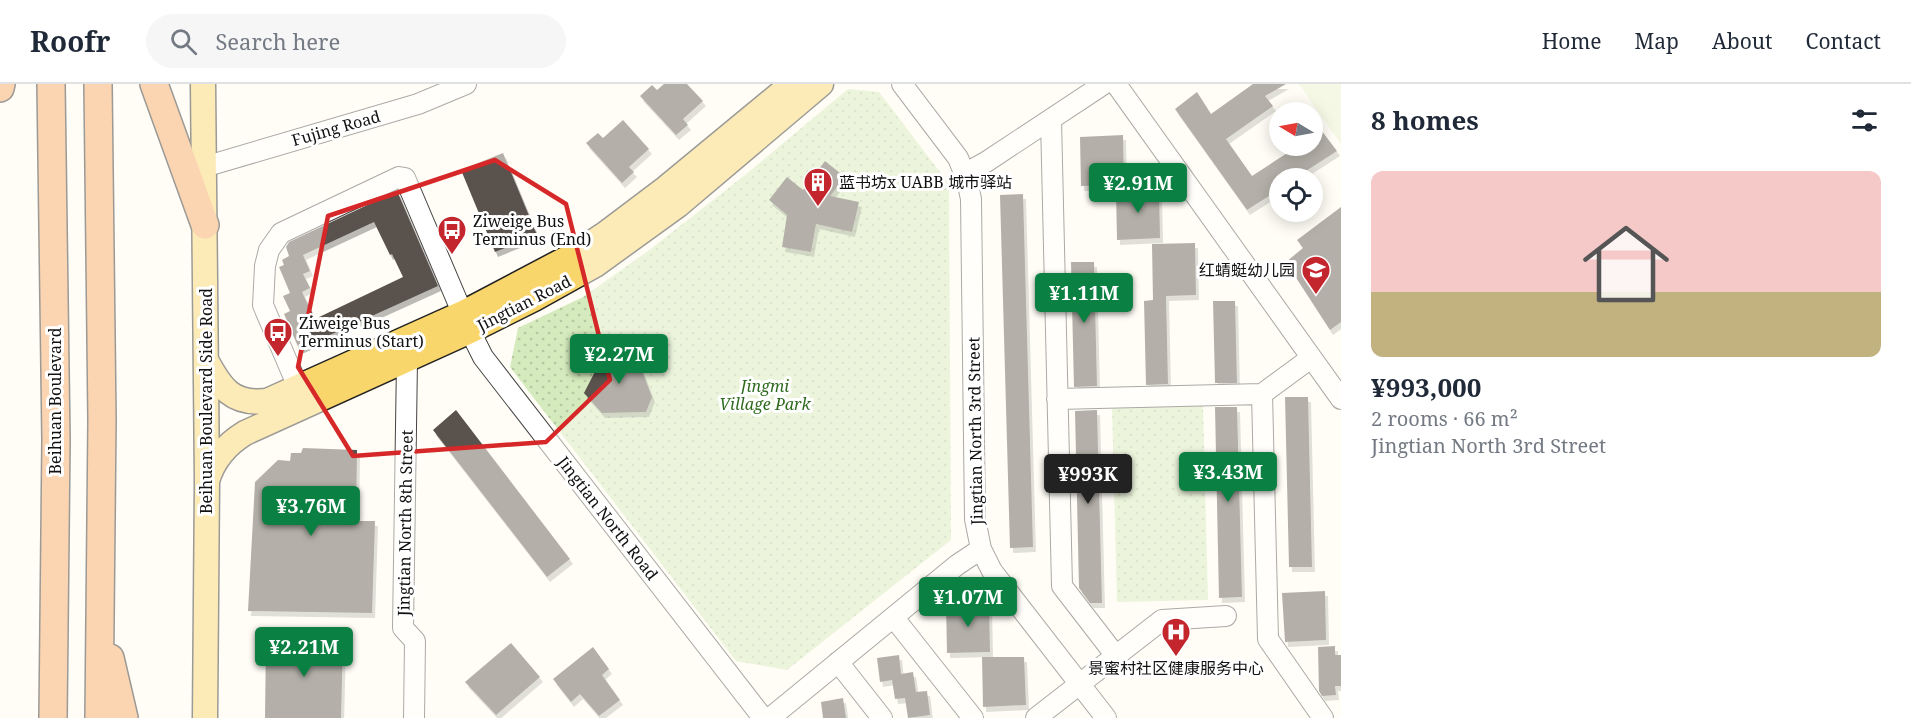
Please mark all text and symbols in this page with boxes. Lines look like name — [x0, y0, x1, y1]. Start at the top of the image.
search box — [146, 14, 566, 68]
text: Roofr — [30, 22, 110, 60]
icon: search — [167, 25, 200, 58]
text: Search here — [215, 26, 340, 56]
text: Home — [1542, 27, 1602, 55]
text: Map — [1635, 27, 1679, 55]
text: About — [1712, 27, 1773, 55]
text: Contact — [1806, 27, 1881, 55]
north arrow — [1269, 102, 1323, 156]
map controls — [1269, 102, 1323, 222]
text: 8 homes — [1371, 102, 1479, 138]
icon: filters — [1848, 104, 1881, 137]
street label: Fujing Road — [289, 105, 383, 151]
pin: ¥2.91M — [1089, 163, 1187, 214]
building icon: 蓝书坊x UABB 城市驿站 — [802, 166, 834, 208]
button: locate — [1269, 168, 1323, 222]
text: ¥2.91M — [1103, 169, 1173, 196]
place label: 蓝书坊x UABB 城市驿站 — [839, 171, 1012, 193]
place label: Ziweige Bus Terminus (End) — [473, 210, 591, 250]
icon: home — [1572, 210, 1680, 318]
bus stop icon: Ziweige Bus Terminus (End) — [436, 214, 468, 256]
school or university icon: 红蜻蜓幼儿园 — [1300, 254, 1332, 296]
place label: 红蜻蜓幼儿园 — [1199, 259, 1295, 281]
street label: Jingtian Road — [472, 270, 575, 337]
pin: ¥1.11M — [1035, 273, 1133, 324]
text: ¥1.11M — [1049, 279, 1119, 306]
street label: Beihuan Boulevard Side Road — [195, 288, 217, 514]
place label: Ziweige Bus Terminus (Start) — [299, 312, 424, 352]
bus stop icon: Ziweige Bus Terminus (Start) — [262, 316, 294, 358]
street label: Beihuan Boulevard — [44, 327, 66, 474]
pin: ¥2.27M — [570, 334, 668, 385]
street label: Jingtian North 3rd Street — [962, 336, 988, 526]
text: ¥2.27M — [584, 340, 654, 367]
text: ¥993,000 — [1371, 369, 1481, 405]
park label: Jingmi Village Park — [719, 375, 812, 415]
text: 2 rooms · 66 m² — [1371, 405, 1518, 432]
street label: Jingtian North 8th Street — [392, 429, 418, 617]
text: Jingtian North 3rd Street — [1371, 432, 1606, 459]
street label: Jingtian North Road — [552, 451, 663, 585]
pin: ¥3.43M — [1179, 452, 1277, 503]
pin: ¥993K — [1046, 454, 1130, 505]
text: ¥3.43M — [1193, 458, 1263, 485]
text: ¥993K — [1058, 460, 1118, 487]
pin: ¥3.76M — [262, 486, 360, 537]
text: ¥3.76M — [276, 492, 346, 519]
pin: ¥1.07M — [919, 577, 1017, 628]
text: ¥1.07M — [933, 583, 1003, 610]
hospital icon: 景蜜村社区健康服务中心 — [1160, 616, 1192, 658]
pin: ¥2.21M — [255, 627, 353, 678]
text: ¥2.21M — [269, 633, 339, 660]
place label: 景蜜村社区健康服务中心 — [1088, 657, 1264, 679]

